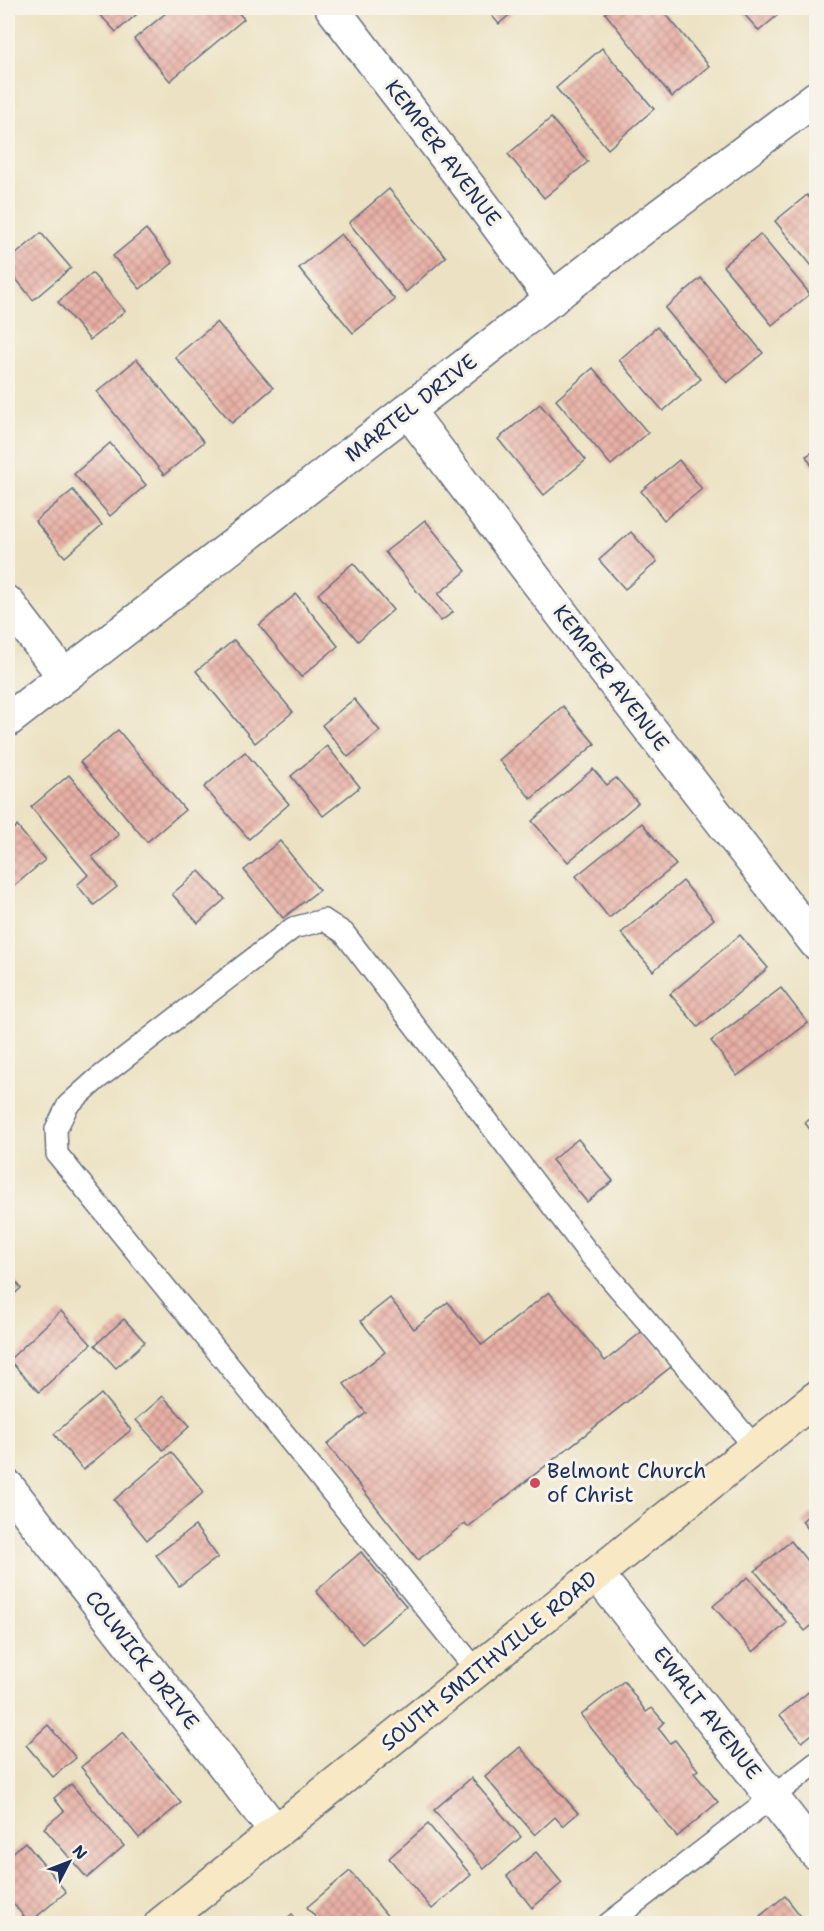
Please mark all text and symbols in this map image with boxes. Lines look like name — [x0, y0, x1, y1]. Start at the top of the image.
street label: KEMPER AVENUE — [379, 74, 507, 232]
street label: MARTEL DRIVE — [339, 348, 483, 468]
street label: KEMPER AVENUE — [547, 599, 675, 757]
place label: Belmont Church of Christ — [547, 1457, 706, 1509]
marker: Belmont Church of Christ — [528, 1476, 542, 1490]
street label: SOUTH SMITHVILLE ROAD — [375, 1565, 603, 1757]
street label: COLWICK DRIVE — [79, 1584, 205, 1736]
street label: EWALT AVENUE — [646, 1641, 768, 1785]
north arrow — [39, 1832, 99, 1892]
text: N — [68, 1841, 92, 1864]

